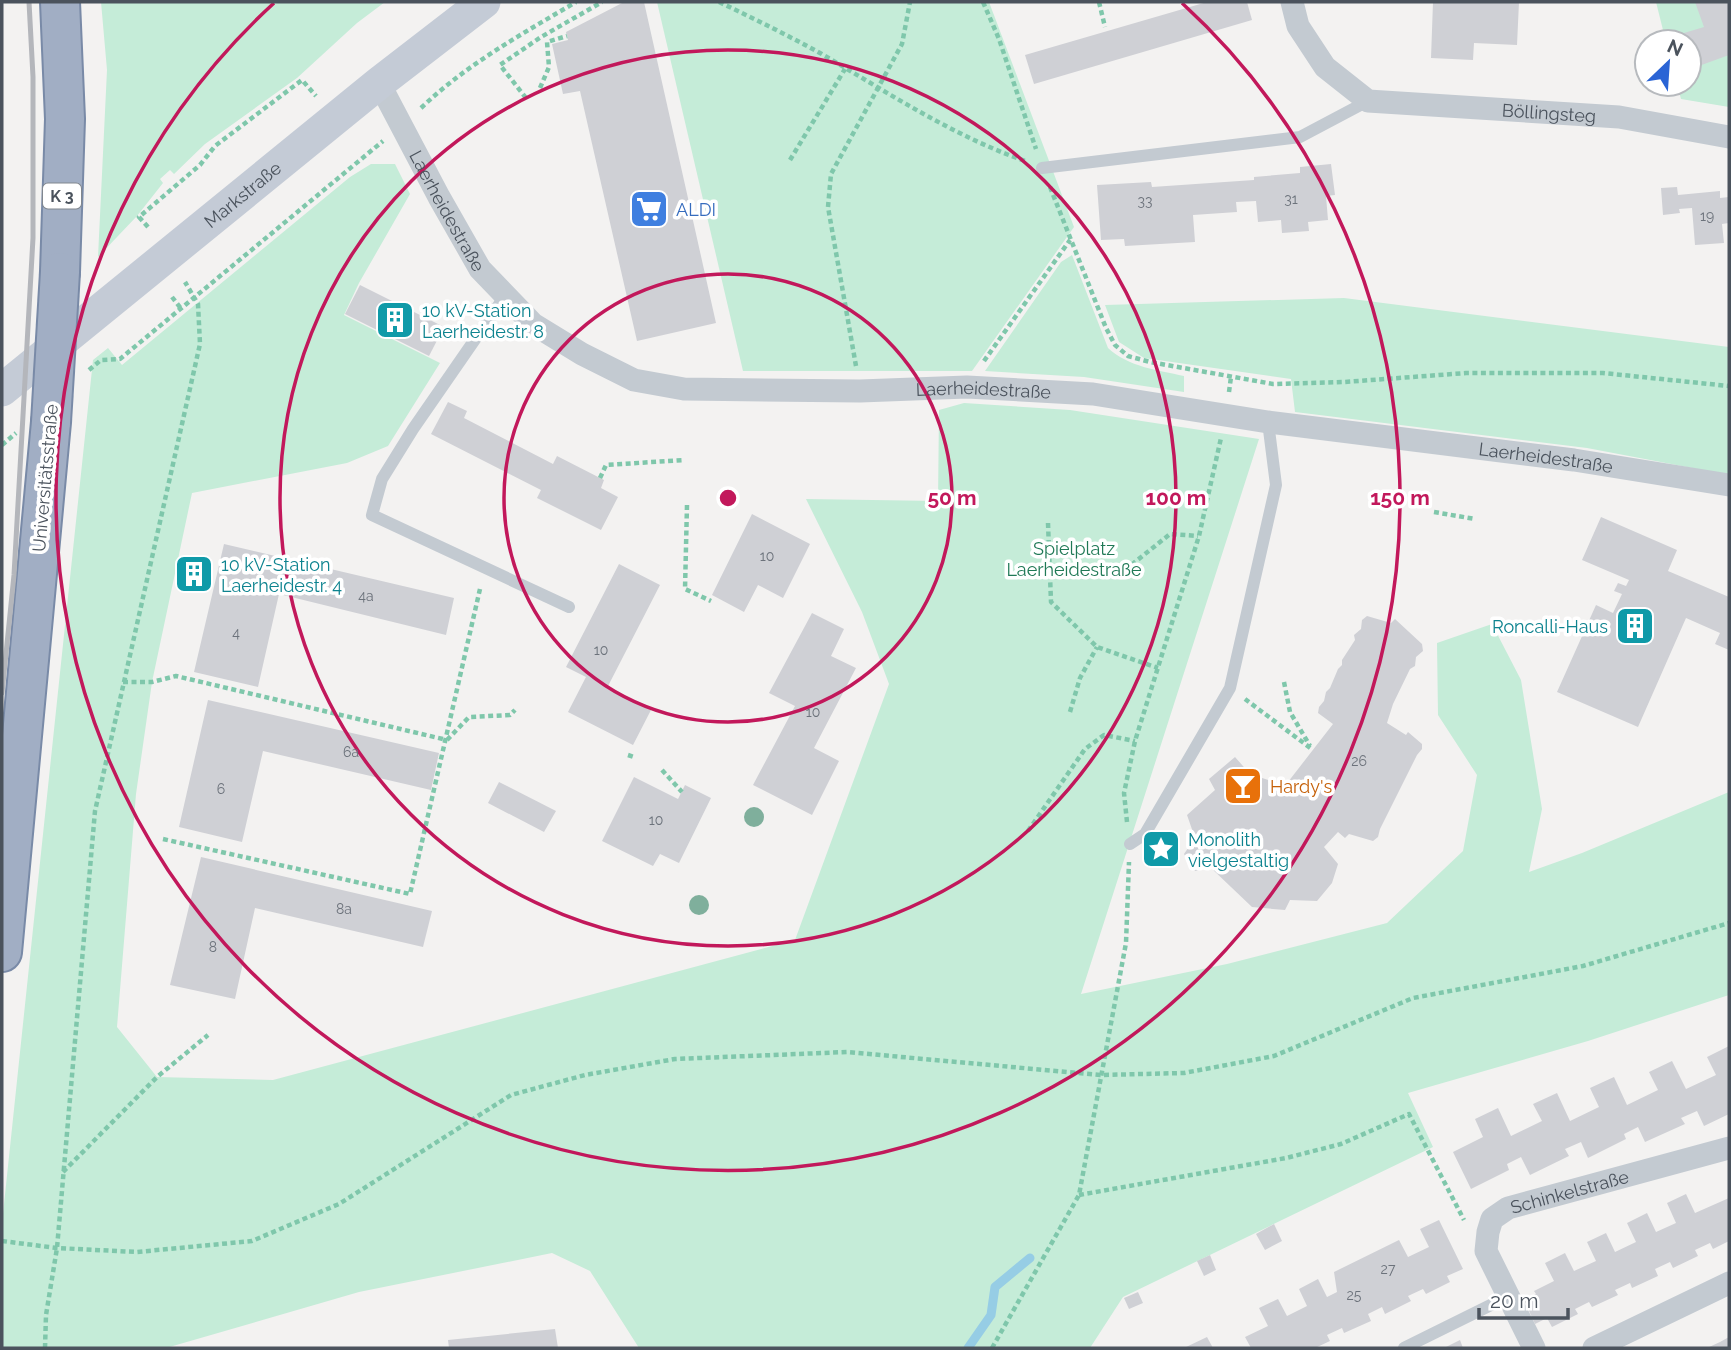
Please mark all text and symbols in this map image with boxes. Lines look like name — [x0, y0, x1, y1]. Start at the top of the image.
north arrow — [1633, 28, 1703, 98]
text: N — [1664, 35, 1686, 61]
street label: Böllingsteg — [1501, 99, 1597, 126]
street label: Laerheidestraße — [406, 147, 490, 275]
street label: Markstraße — [200, 157, 285, 232]
road number: K 3 — [43, 184, 81, 208]
supermarket icon: ALDI — [628, 188, 670, 230]
house number: 31 — [1284, 191, 1298, 207]
house number: 33 — [1138, 193, 1152, 209]
place label: ALDI — [676, 199, 716, 220]
house number: 19 — [1700, 208, 1714, 224]
building icon: 10 kV-Station Laerheidestr. 8 — [374, 299, 416, 341]
place label: 10 kV-Station Laerheidestr. 8 — [422, 300, 544, 342]
street label: Laerheidestraße — [915, 376, 1052, 402]
street label: Universitätsstraße — [28, 403, 62, 553]
street label: Laerheidestraße — [1477, 438, 1615, 477]
text: 50 m — [927, 485, 977, 510]
text: 100 m — [1146, 485, 1206, 510]
text: 150 m — [1370, 485, 1430, 510]
centre of rings — [716, 486, 740, 510]
park label: Spielplatz Laerheidestraße — [1006, 538, 1142, 580]
house number: 10 — [760, 548, 774, 564]
building icon: 10 kV-Station Laerheidestr. 4 — [173, 553, 215, 595]
place label: 10 kV-Station Laerheidestr. 4 — [221, 554, 342, 596]
house number: 4a — [358, 588, 374, 604]
building icon: Roncalli-Haus — [1614, 605, 1656, 647]
place label: Roncalli-Haus — [1492, 616, 1608, 637]
house number: 4 — [232, 625, 240, 641]
house number: 10 — [594, 642, 608, 658]
house number: 10 — [806, 704, 820, 720]
house number: 6a — [343, 744, 359, 760]
house number: 26 — [1351, 753, 1367, 769]
bar icon: Hardy's — [1222, 765, 1264, 807]
place label: Hardy's — [1270, 776, 1332, 797]
house number: 6 — [217, 781, 225, 797]
house number: 10 — [649, 812, 663, 828]
place icon: Monolith vielgestaltig — [1140, 828, 1182, 870]
place label: Monolith vielgestaltig — [1188, 829, 1289, 871]
house number: 8a — [336, 901, 352, 917]
house number: 8 — [209, 939, 217, 955]
street label: Schinkelstraße — [1508, 1165, 1631, 1217]
house number: 27 — [1381, 1261, 1396, 1277]
scale bar — [1479, 1276, 1568, 1320]
house number: 25 — [1347, 1287, 1362, 1303]
text: 20 m — [1490, 1288, 1538, 1313]

